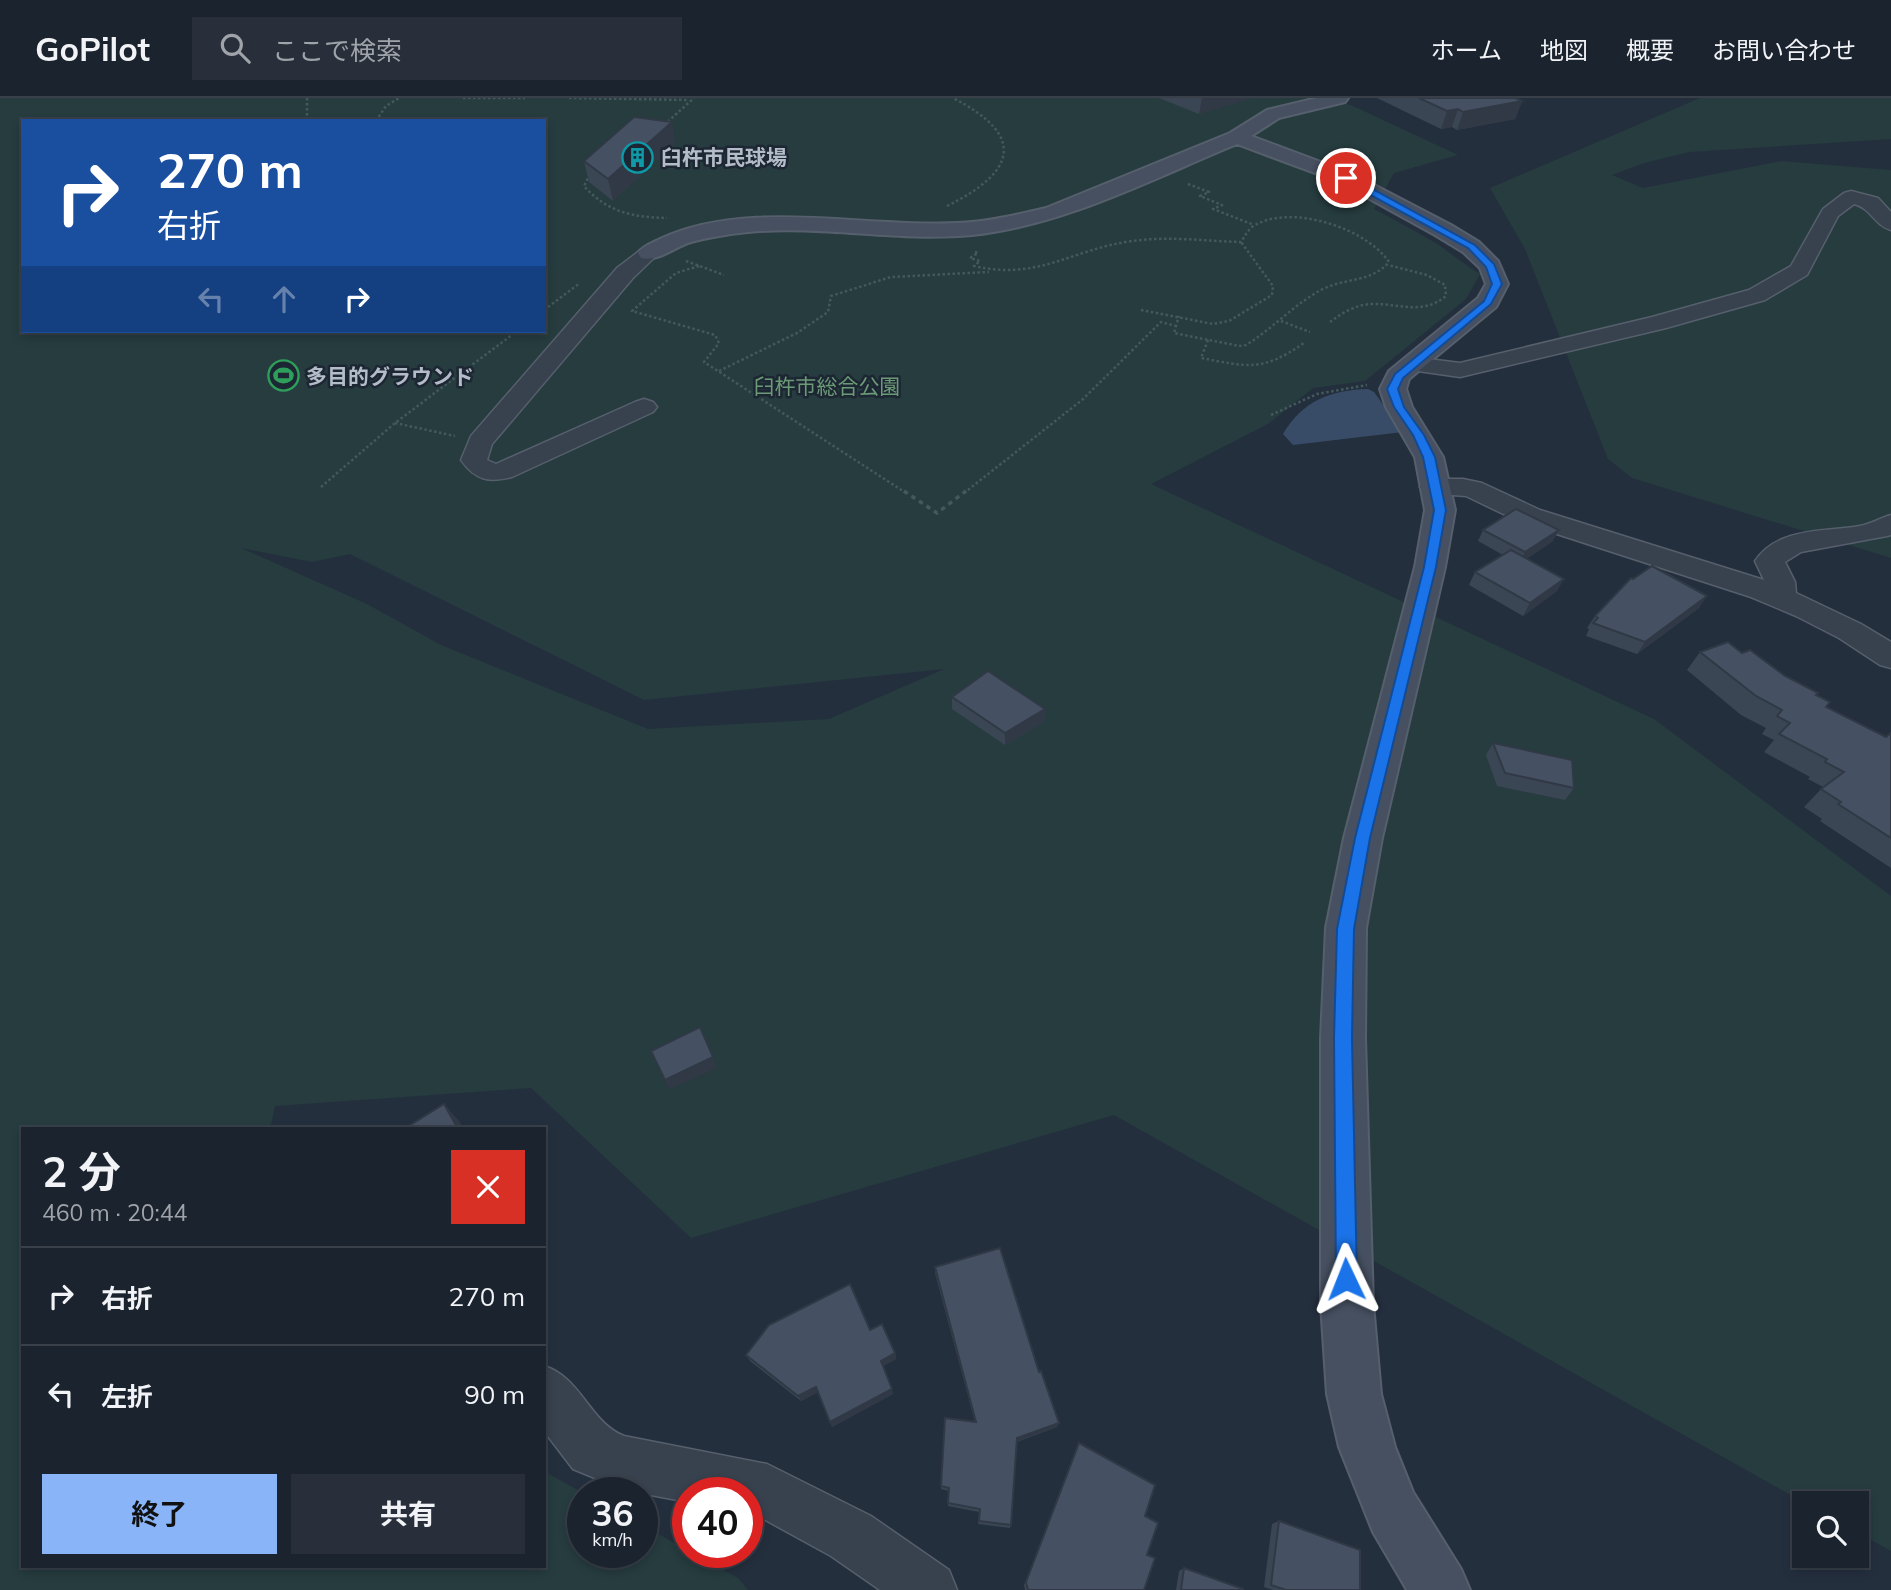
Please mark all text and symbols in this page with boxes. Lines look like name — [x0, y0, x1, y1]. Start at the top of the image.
search box — [192, 17, 682, 80]
text: GoPilot — [35, 28, 150, 69]
icon: search — [216, 29, 254, 67]
text: ここで検索 — [272, 34, 402, 67]
text: ホーム — [1431, 35, 1502, 65]
text: 地図 — [1540, 35, 1588, 65]
text: 概要 — [1626, 35, 1674, 65]
text: お問い合わせ — [1712, 35, 1856, 65]
text: 270 m — [157, 139, 303, 200]
building icon: 臼杵市民球場 — [621, 140, 655, 174]
place label: 臼杵市民球場 — [661, 144, 787, 170]
icon: right — [42, 147, 133, 238]
pin — [1316, 148, 1376, 208]
icon: arrive — [1327, 159, 1365, 197]
text: 右折 — [157, 205, 221, 245]
icon: left — [192, 280, 230, 318]
icon: ahead — [265, 280, 303, 318]
icon: right — [338, 280, 376, 318]
sports icon: 多目的グラウンド — [266, 359, 300, 393]
place label: 多目的グラウンド — [306, 363, 474, 389]
park label: 臼杵市総合公園 — [754, 373, 901, 399]
text: 2 分 — [42, 1145, 121, 1198]
button: close — [451, 1150, 525, 1224]
text: 460 m · 20:44 — [42, 1198, 187, 1227]
position arrow — [1309, 1242, 1383, 1316]
icon: right — [42, 1277, 80, 1315]
text: 270 m — [449, 1280, 525, 1313]
text: 右折 — [101, 1282, 153, 1315]
icon: left — [42, 1375, 80, 1413]
text: 90 m — [464, 1378, 525, 1411]
text: 左折 — [101, 1380, 153, 1413]
button: 終了 — [42, 1474, 277, 1554]
button: 共有 — [291, 1474, 525, 1554]
speed limit sign: 40 — [672, 1477, 763, 1568]
text: 36 — [591, 1491, 634, 1535]
map controls — [1792, 1491, 1869, 1568]
button: search — [1792, 1491, 1869, 1568]
text: km/h — [592, 1528, 633, 1551]

